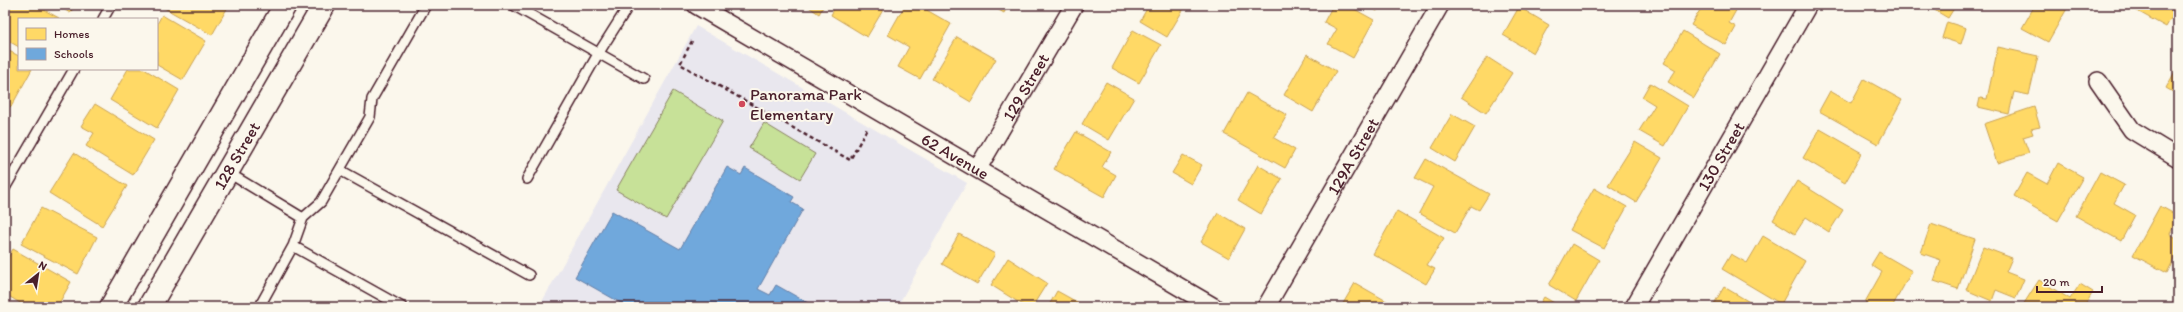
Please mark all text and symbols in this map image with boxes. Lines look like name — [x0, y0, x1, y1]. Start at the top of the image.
legend — [18, 18, 158, 70]
text: Homes — [54, 27, 90, 41]
text: Schools — [54, 47, 93, 61]
street label: 129 Street — [998, 50, 1053, 124]
place label: Panorama Park Elementary — [750, 84, 862, 124]
marker: Panorama Park Elementary — [737, 99, 747, 109]
street label: 129A Street — [1323, 114, 1383, 198]
street label: 128 Street — [209, 118, 264, 193]
street label: 130 Street — [1693, 118, 1749, 194]
street label: 62 Avenue — [918, 129, 993, 184]
north arrow — [18, 254, 58, 294]
text: N — [36, 258, 49, 273]
scale bar — [2037, 268, 2102, 294]
text: 20 m — [2043, 275, 2070, 289]

